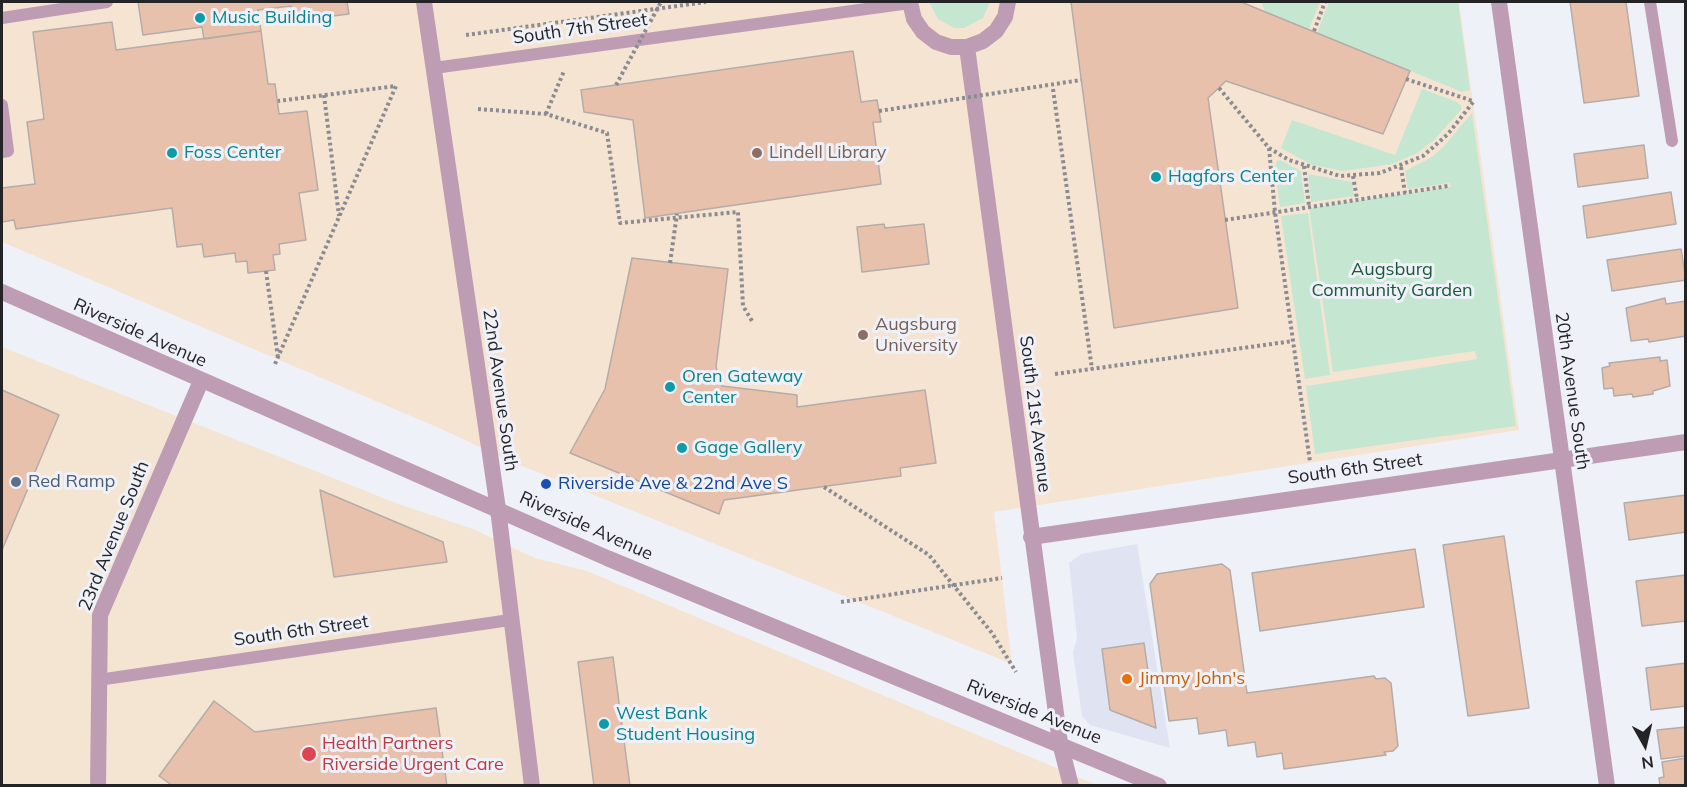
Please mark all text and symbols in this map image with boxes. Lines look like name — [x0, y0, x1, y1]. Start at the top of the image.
place label: Music Building — [212, 7, 332, 29]
street label: South 7th Street — [511, 9, 649, 49]
marker: Music Building — [193, 11, 207, 25]
place label: Foss Center — [184, 142, 281, 164]
place label: Lindell Library — [769, 142, 886, 164]
marker: Foss Center — [165, 146, 179, 160]
marker: Lindell Library — [750, 146, 764, 160]
place label: Hagfors Center — [1168, 166, 1294, 188]
marker: Hagfors Center — [1149, 170, 1163, 184]
park label: Augsburg Community Garden — [1312, 259, 1472, 302]
street label: Riverside Avenue — [70, 294, 210, 372]
street label: 22nd Avenue South — [478, 307, 522, 473]
street label: 20th Avenue South — [1550, 311, 1594, 471]
place label: Augsburg University — [875, 314, 958, 356]
marker: Augsburg University — [856, 328, 870, 342]
street label: South 21st Avenue — [1015, 334, 1055, 494]
place label: Oren Gateway Center — [682, 366, 803, 409]
marker: Oren Gateway Center — [663, 380, 677, 394]
place label: Gage Gallery — [694, 437, 802, 459]
marker: Gage Gallery — [675, 441, 689, 455]
street label: South 6th Street — [1286, 449, 1424, 489]
street label: 23rd Avenue South — [74, 458, 154, 614]
place label: Red Ramp — [28, 471, 115, 493]
place label: Riverside Ave & 22nd Ave S — [558, 473, 788, 495]
marker: Red Ramp — [9, 475, 23, 489]
marker: Riverside Ave & 22nd Ave S — [539, 477, 553, 491]
street label: Riverside Avenue — [516, 487, 656, 565]
street label: South 6th Street — [232, 611, 370, 651]
place label: Jimmy John's — [1139, 668, 1245, 690]
marker: Jimmy John's — [1120, 672, 1134, 686]
street label: Riverside Avenue — [963, 675, 1105, 749]
place label: West Bank Student Housing — [616, 703, 755, 746]
north arrow — [1615, 715, 1675, 775]
marker: West Bank Student Housing — [597, 717, 611, 731]
place label: Health Partners Riverside Urgent Care — [322, 733, 504, 776]
marker: Health Partners Riverside Urgent Care — [300, 745, 318, 763]
text: N — [1640, 752, 1655, 774]

